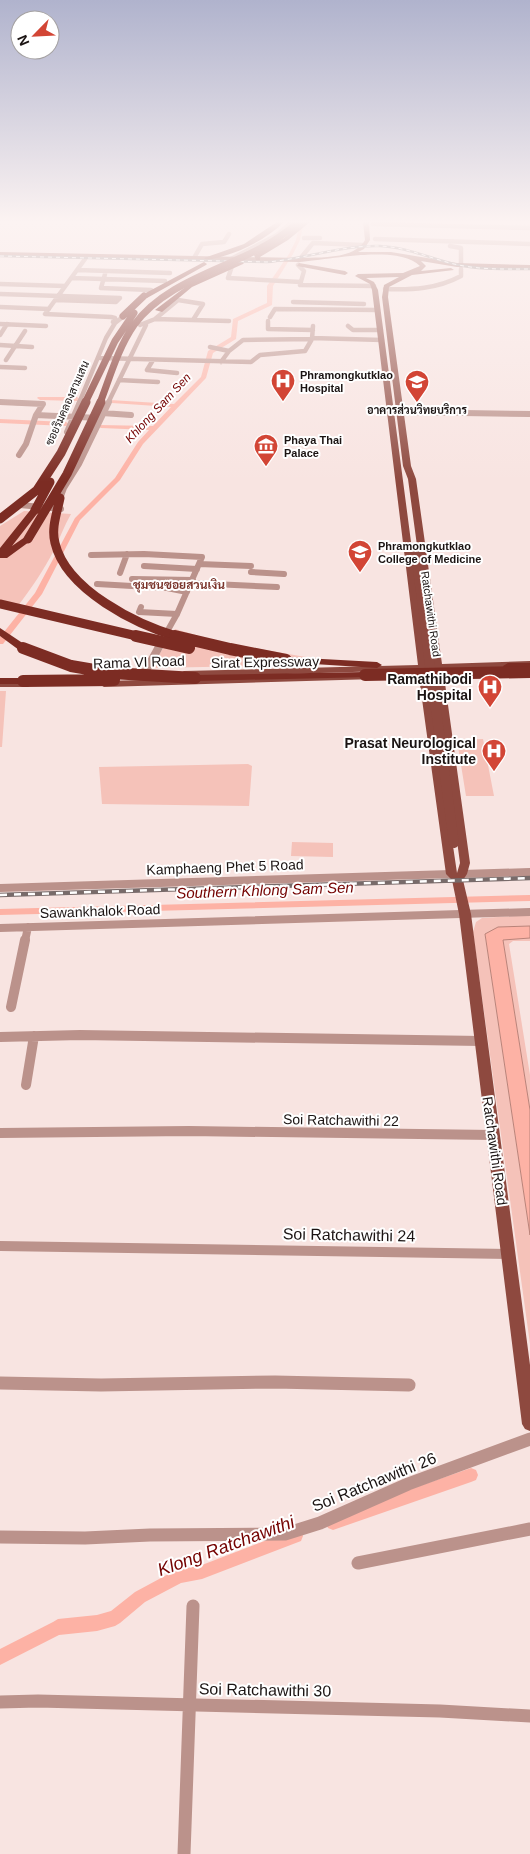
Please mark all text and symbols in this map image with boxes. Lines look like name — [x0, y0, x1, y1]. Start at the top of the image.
north arrow — [10, 10, 60, 60]
text: N — [14, 32, 32, 48]
street label: ซอยริมคลองสามเสน — [43, 359, 91, 447]
hospital icon: Phramongkutklao Hospital — [270, 368, 296, 402]
place label: Phramongkutklao Hospital — [300, 369, 393, 394]
school or university icon: อาคารส่วนวิทยบริการ — [404, 369, 430, 403]
water label: Khlong Sam Sen — [122, 370, 194, 446]
place label: อาคารส่วนวิทยบริการ — [367, 403, 467, 416]
museum icon: Phaya Thai Palace — [253, 433, 279, 467]
place label: Phaya Thai Palace — [284, 434, 342, 459]
school or university icon: Phramongkutklao College of Medicine — [347, 539, 373, 573]
place label: Phramongkutklao College of Medicine — [378, 540, 481, 565]
street label: Ratchawithi Road — [419, 570, 443, 658]
district label: ชุมชนซอยสวนเงิน — [133, 578, 225, 593]
street label: Rama VI Road — [93, 652, 185, 672]
street label: Sirat Expressway — [211, 653, 319, 671]
place label: Ramathibodi Hospital — [387, 671, 472, 703]
hospital icon: Ramathibodi Hospital — [477, 674, 503, 708]
place label: Prasat Neurological Institute — [345, 735, 476, 767]
hospital icon: Prasat Neurological Institute — [481, 738, 507, 772]
street label: Kamphaeng Phet 5 Road — [146, 856, 304, 878]
water label: Southern Khlong Sam Sen — [176, 878, 354, 902]
street label: Sawankhalok Road — [39, 901, 161, 921]
street label: Ratchawithi Road — [479, 1096, 511, 1206]
street label: Soi Ratchawithi 22 — [283, 1111, 399, 1129]
street label: Soi Ratchawithi 24 — [283, 1225, 415, 1245]
street label: Soi Ratchawithi 26 — [309, 1449, 439, 1515]
water label: Klong Ratchawithi — [155, 1512, 298, 1580]
street label: Soi Ratchawithi 30 — [199, 1680, 331, 1700]

